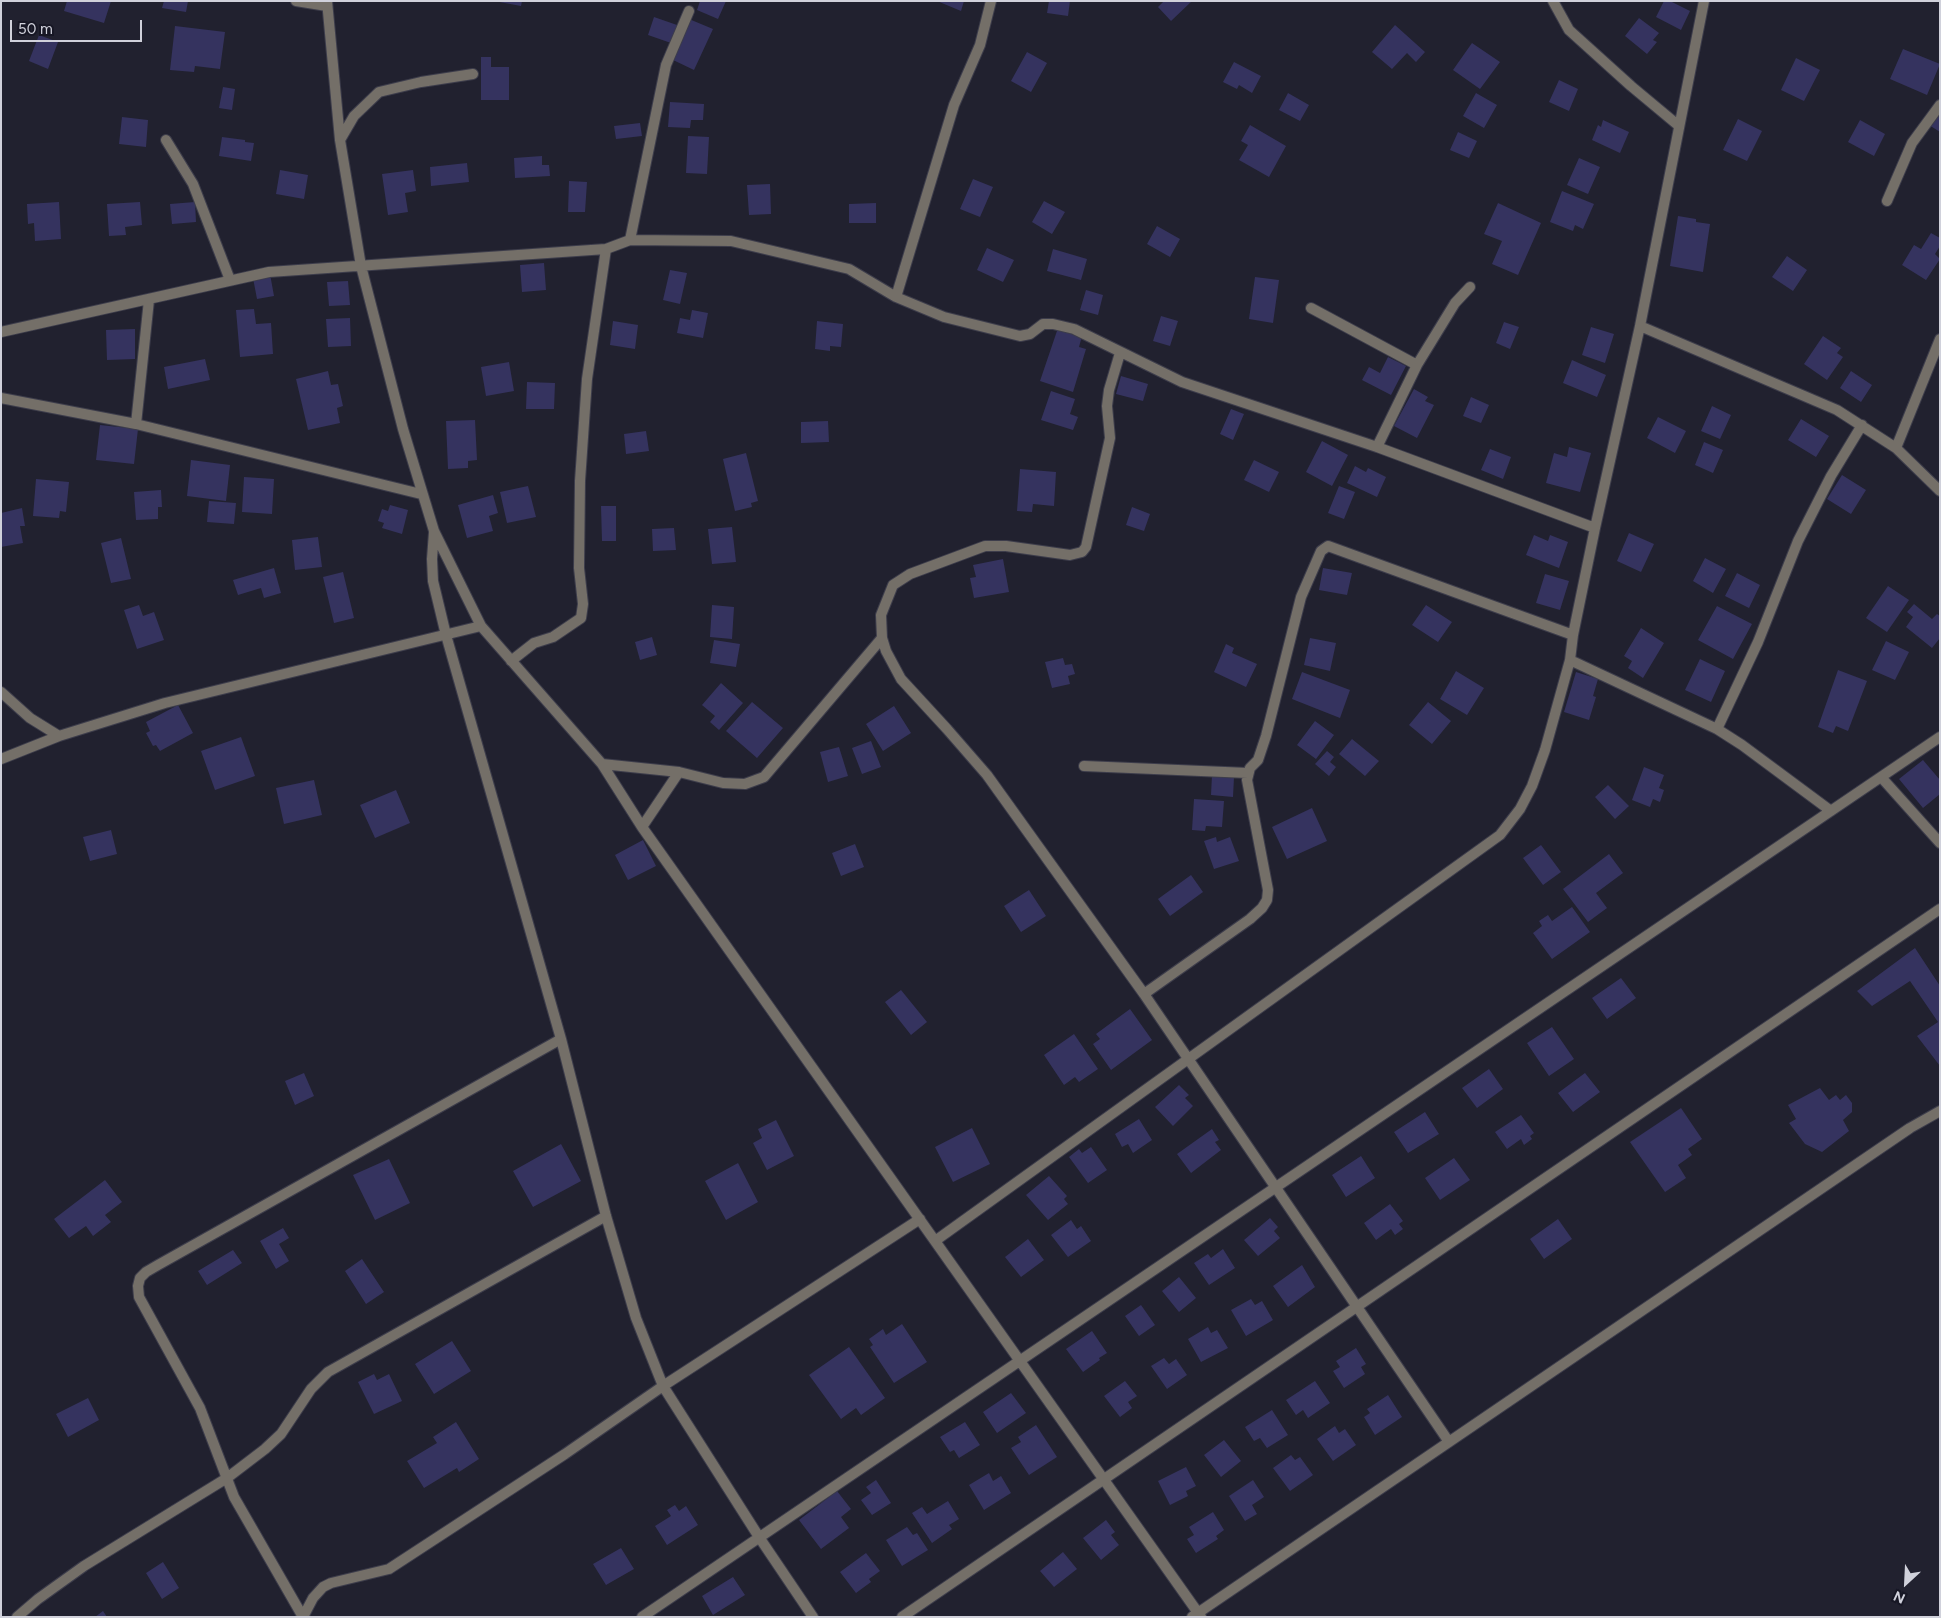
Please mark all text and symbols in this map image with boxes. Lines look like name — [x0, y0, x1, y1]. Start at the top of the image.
scale bar — [12, 10, 145, 42]
text: 50 m — [18, 20, 53, 38]
north arrow — [1881, 1558, 1931, 1608]
text: N — [1891, 1587, 1908, 1607]

